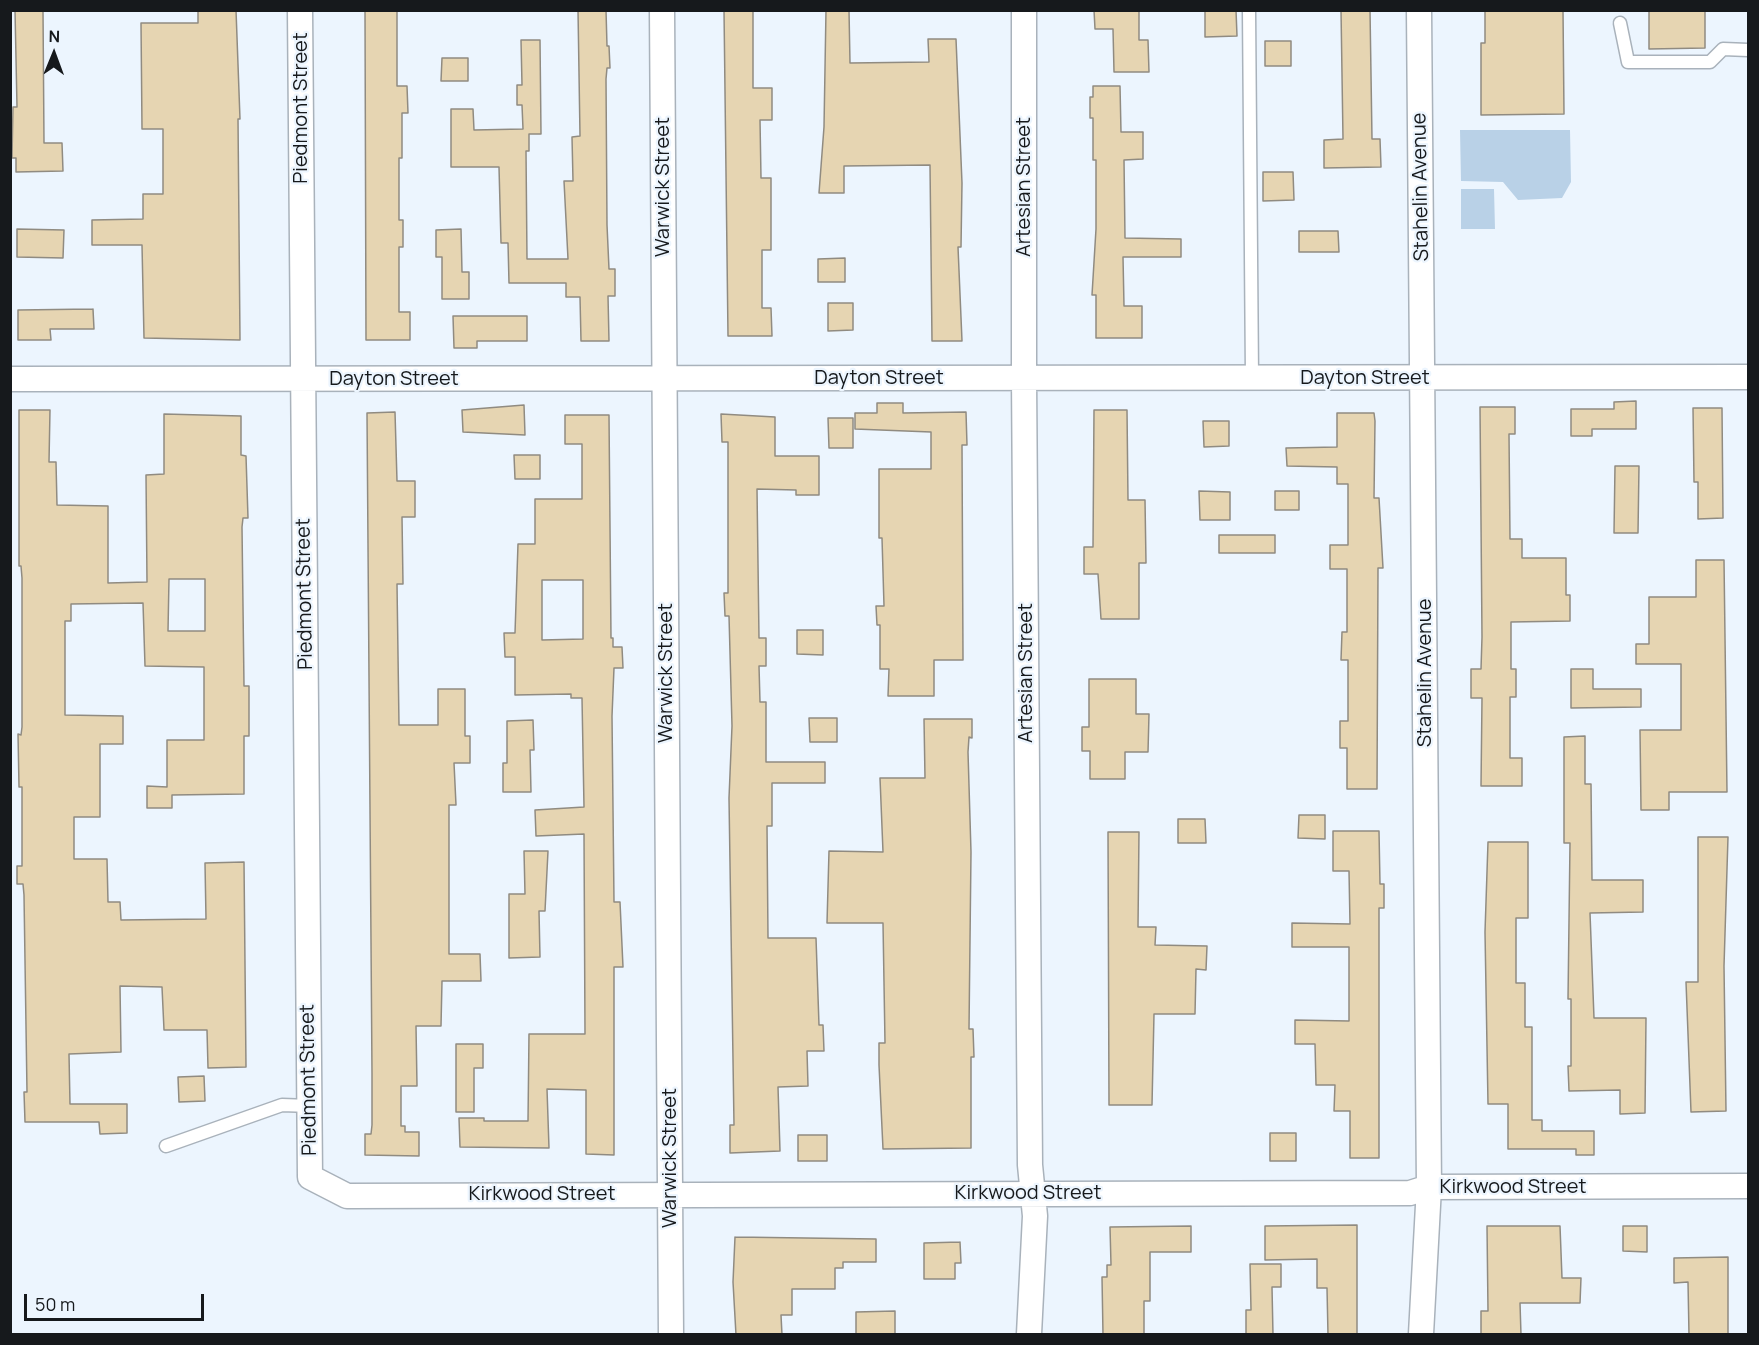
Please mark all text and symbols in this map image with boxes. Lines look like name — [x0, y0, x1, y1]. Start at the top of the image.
north arrow — [24, 24, 84, 84]
text: N — [48, 25, 60, 47]
street label: Piedmont Street — [289, 32, 313, 184]
street label: Stahelin Avenue — [1408, 112, 1434, 262]
street label: Warwick Street — [651, 117, 675, 257]
street label: Artesian Street — [1012, 117, 1036, 257]
street label: Dayton Street — [814, 366, 944, 390]
street label: Dayton Street — [1300, 366, 1430, 390]
street label: Dayton Street — [329, 367, 459, 391]
street label: Piedmont Street — [292, 518, 318, 670]
street label: Stahelin Avenue — [1413, 599, 1437, 747]
street label: Warwick Street — [654, 603, 678, 743]
street label: Artesian Street — [1014, 603, 1038, 743]
street label: Piedmont Street — [296, 1004, 322, 1156]
street label: Warwick Street — [658, 1088, 682, 1228]
street label: Kirkwood Street — [1440, 1175, 1586, 1199]
street label: Kirkwood Street — [955, 1181, 1101, 1205]
street label: Kirkwood Street — [469, 1182, 615, 1206]
scale bar — [27, 1282, 207, 1320]
text: 50 m — [35, 1292, 75, 1316]

